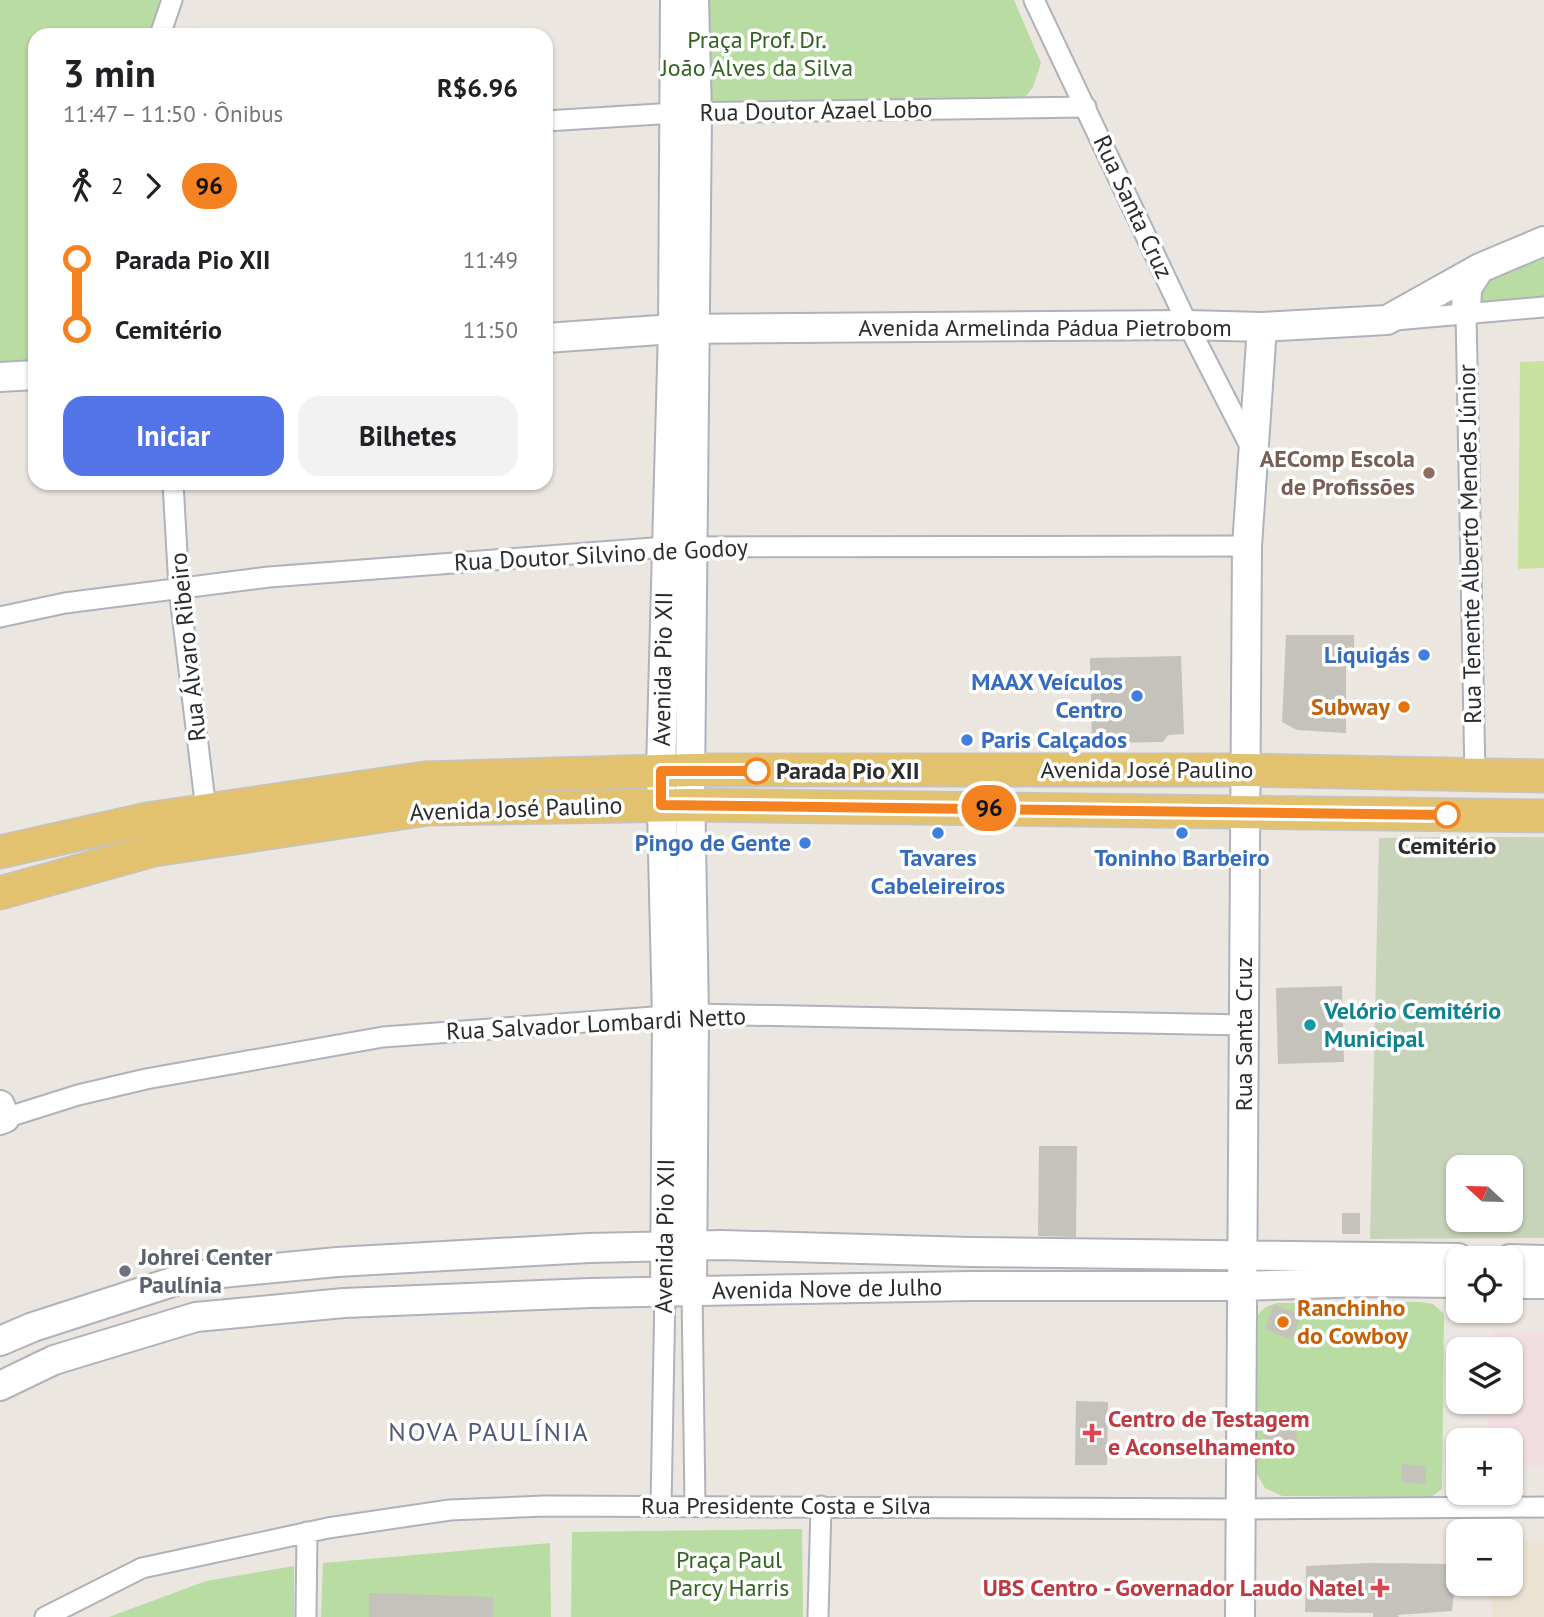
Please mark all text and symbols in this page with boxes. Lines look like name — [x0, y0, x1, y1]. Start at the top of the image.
park label: Praça Prof. Dr. João Alves da Silva — [660, 24, 853, 83]
text: 3 min — [63, 48, 156, 97]
text: R$6.96 — [437, 71, 518, 104]
street label: Rua Doutor Azael Lobo — [699, 93, 933, 128]
text: 11:47 – 11:50 · Ônibus — [63, 99, 283, 128]
street label: Rua Santa Cruz — [1087, 130, 1180, 283]
icon: walk — [63, 167, 101, 205]
icon: forward — [134, 167, 172, 205]
text: 96 — [196, 170, 223, 201]
text: 2 — [111, 171, 124, 200]
text: Parada Pio XII — [115, 243, 270, 276]
text: 11:49 — [463, 245, 518, 274]
street label: Avenida Armelinda Pádua Pietrobom — [858, 312, 1232, 343]
text: Cemitério — [115, 313, 222, 346]
text: 11:50 — [463, 315, 518, 344]
street label: Rua Tenente Alberto Mendes Júnior — [1451, 364, 1488, 724]
button: Iniciar — [63, 396, 284, 476]
button: Bilhetes — [298, 396, 518, 476]
place label: AEComp Escola de Profissões — [1260, 443, 1415, 502]
marker: AEComp Escola de Profissões — [1421, 465, 1437, 481]
street label: Rua Doutor Silvino de Godoy — [453, 531, 749, 578]
street label: Rua Álvaro Ribeiro — [162, 551, 213, 743]
street label: Avenida Pio XII — [646, 591, 679, 747]
place label: Liquigás — [1324, 639, 1410, 670]
marker: Liquigás — [1416, 647, 1432, 663]
place label: MAAX Veículos Centro — [971, 666, 1123, 725]
marker: MAAX Veículos Centro — [1129, 688, 1145, 704]
place label: Subway — [1311, 691, 1391, 722]
marker: Subway — [1396, 699, 1412, 715]
place label: Paris Calçados — [981, 724, 1127, 755]
marker: Paris Calçados — [959, 732, 975, 748]
street label: Avenida José Paulino — [1041, 754, 1253, 785]
place label: Parada Pio XII — [776, 755, 919, 786]
marker: Parada Pio XII — [744, 758, 770, 784]
line badge: 96 — [958, 785, 1020, 831]
street label: Avenida José Paulino — [409, 789, 623, 828]
text: 96 — [975, 792, 1003, 823]
marker: Cemitério — [1434, 802, 1460, 828]
marker: Tavares Cabeleireiros — [930, 825, 946, 841]
marker: Toninho Barbeiro — [1174, 825, 1190, 841]
place label: Pingo de Gente — [635, 827, 791, 858]
place label: Cemitério — [1398, 830, 1496, 861]
marker: Pingo de Gente — [797, 835, 813, 851]
place label: Tavares Cabeleireiros — [871, 842, 1005, 901]
place label: Toninho Barbeiro — [1094, 842, 1270, 873]
street label: Rua Santa Cruz — [1228, 957, 1259, 1111]
place label: Velório Cemitério Municipal — [1323, 995, 1501, 1054]
street label: Rua Salvador Lombardi Netto — [445, 1000, 747, 1047]
marker: Velório Cemitério Municipal — [1302, 1017, 1318, 1033]
north arrow — [1446, 1155, 1522, 1232]
map controls — [1446, 1155, 1523, 1596]
street label: Avenida Pio XII — [648, 1158, 681, 1314]
place label: Johrei Center Paulínia — [138, 1241, 273, 1300]
button: locate — [1446, 1246, 1523, 1323]
marker: Johrei Center Paulínia — [117, 1263, 133, 1279]
street label: Avenida Nove de Julho — [711, 1271, 943, 1306]
place label: Ranchinho do Cowboy — [1297, 1292, 1409, 1351]
marker: Ranchinho do Cowboy — [1275, 1314, 1291, 1330]
button: layers — [1446, 1337, 1523, 1414]
place label: Centro de Testagem e Aconselhamento — [1108, 1403, 1309, 1462]
district label: NOVA PAULÍNIA — [388, 1415, 590, 1448]
marker: Centro de Testagem e Aconselhamento — [1082, 1423, 1102, 1443]
button: + — [1446, 1428, 1523, 1505]
street label: Rua Presidente Costa e Silva — [641, 1490, 931, 1521]
button: − — [1446, 1519, 1523, 1596]
park label: Praça Paul Parcy Harris — [669, 1544, 789, 1603]
place label: UBS Centro - Governador Laudo Natel — [983, 1572, 1365, 1603]
marker: UBS Centro - Governador Laudo Natel — [1370, 1578, 1390, 1598]

